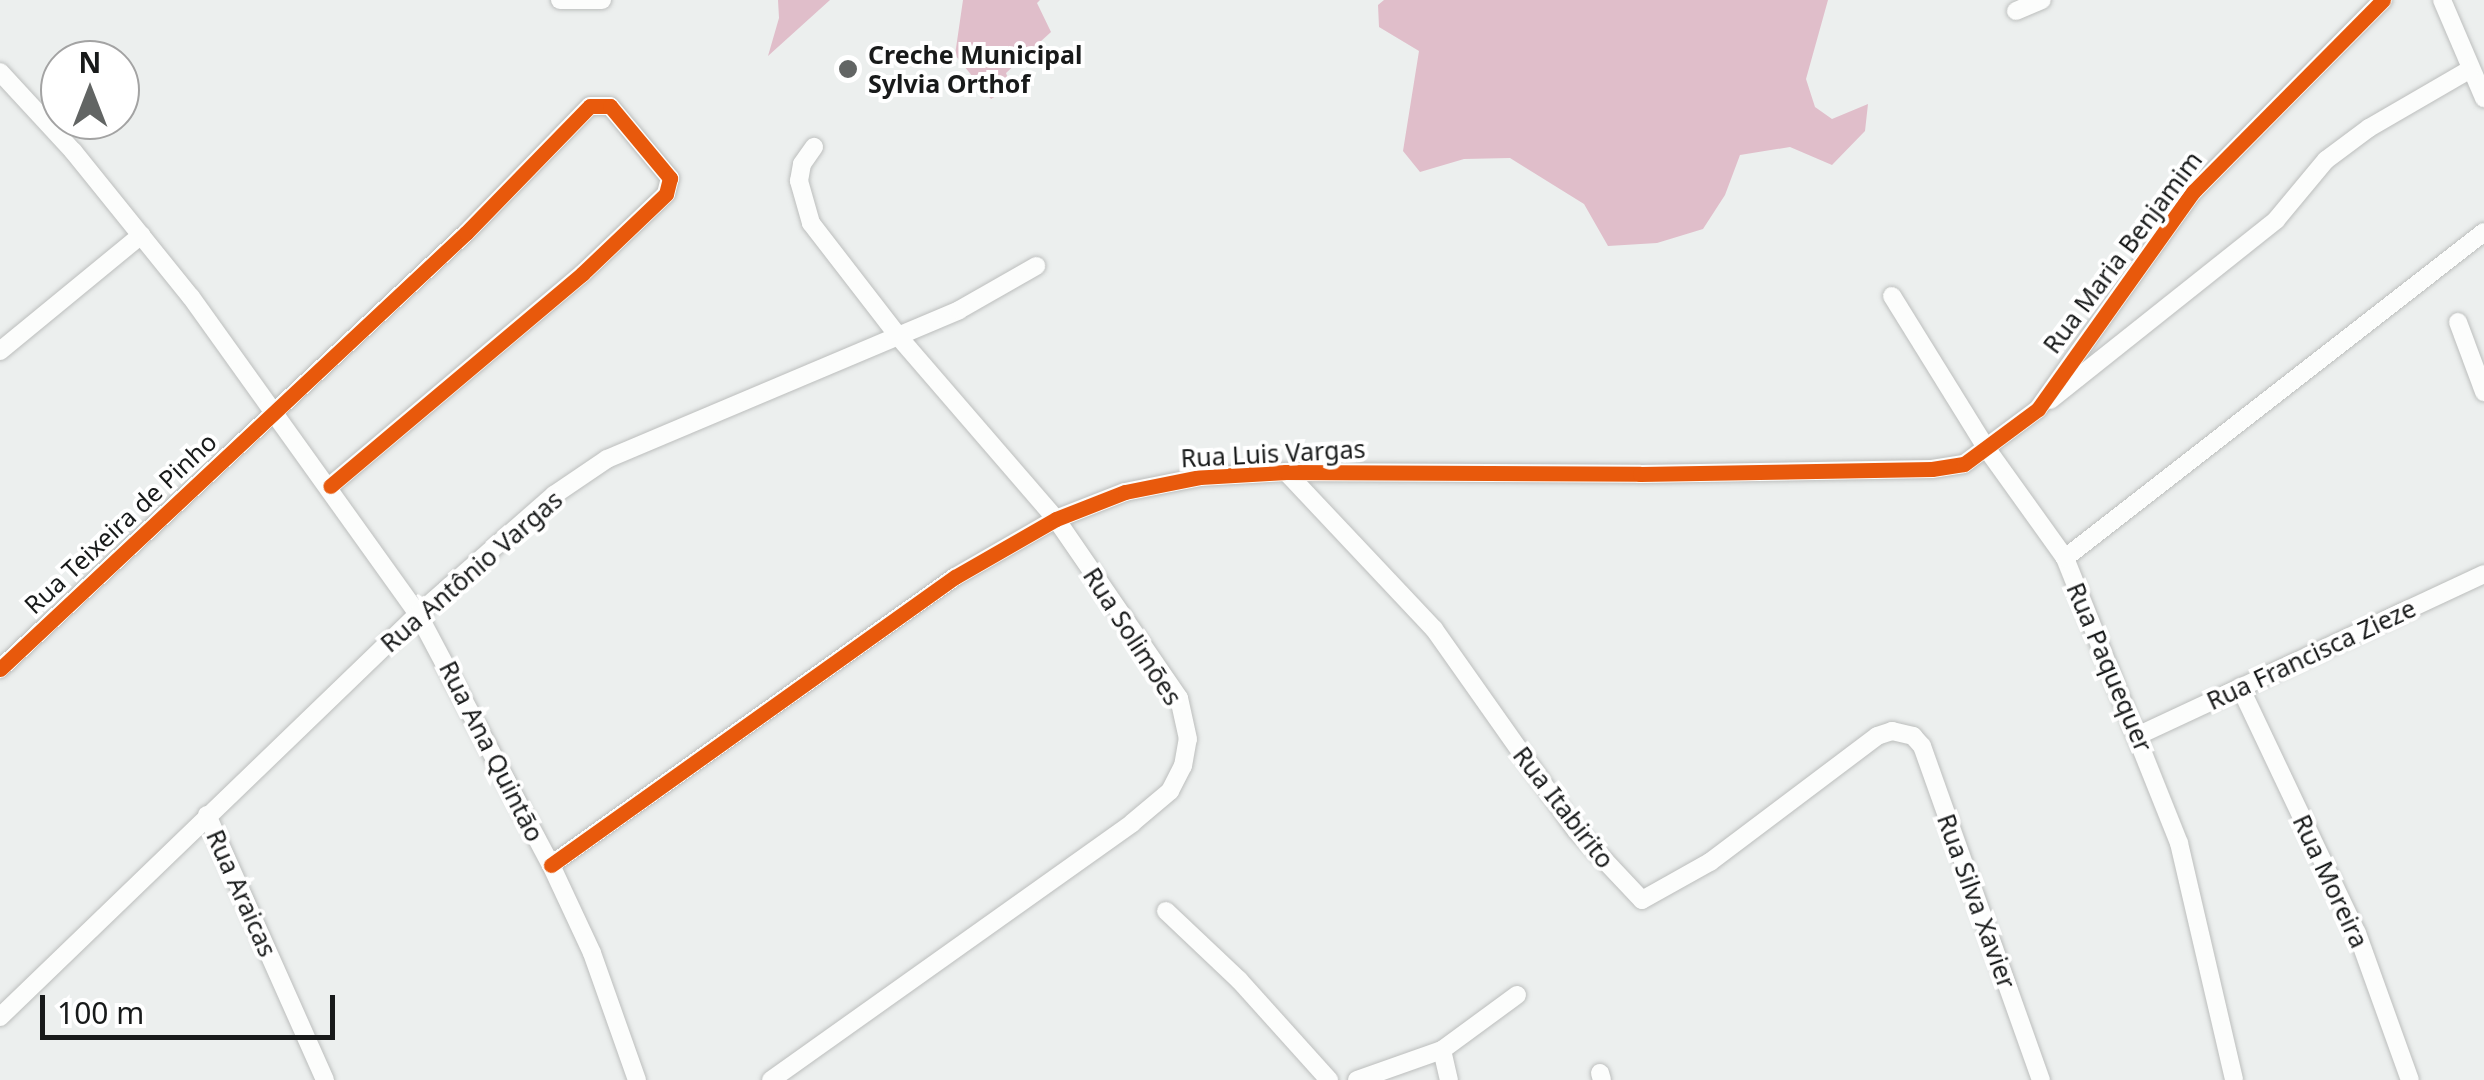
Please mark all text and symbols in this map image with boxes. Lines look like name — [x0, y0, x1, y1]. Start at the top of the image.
north arrow — [40, 40, 140, 140]
place label: Creche Municipal Sylvia Orthof — [868, 40, 1082, 99]
text: N — [79, 43, 101, 81]
marker: Creche Municipal Sylvia Orthof — [837, 58, 859, 80]
street label: Rua Maria Benjamim — [2036, 145, 2208, 359]
street label: Rua Teixeira de Pinho — [18, 426, 222, 620]
street label: Rua Luis Vargas — [1180, 433, 1366, 473]
street label: Rua Antônio Vargas — [374, 484, 568, 658]
street label: Rua Solimões — [1077, 562, 1189, 710]
street label: Rua Paquequer — [2061, 578, 2159, 756]
street label: Rua Francisca Zieze — [2202, 592, 2420, 716]
street label: Rua Ana Quintão — [434, 656, 550, 846]
street label: Rua Itabirito — [1507, 740, 1621, 874]
street label: Rua Silva Xavier — [1932, 810, 2022, 992]
street label: Rua Moreira — [2287, 810, 2375, 952]
street label: Rua Araicas — [201, 825, 283, 961]
scale bar — [45, 975, 340, 1037]
text: 100 m — [57, 992, 144, 1033]

